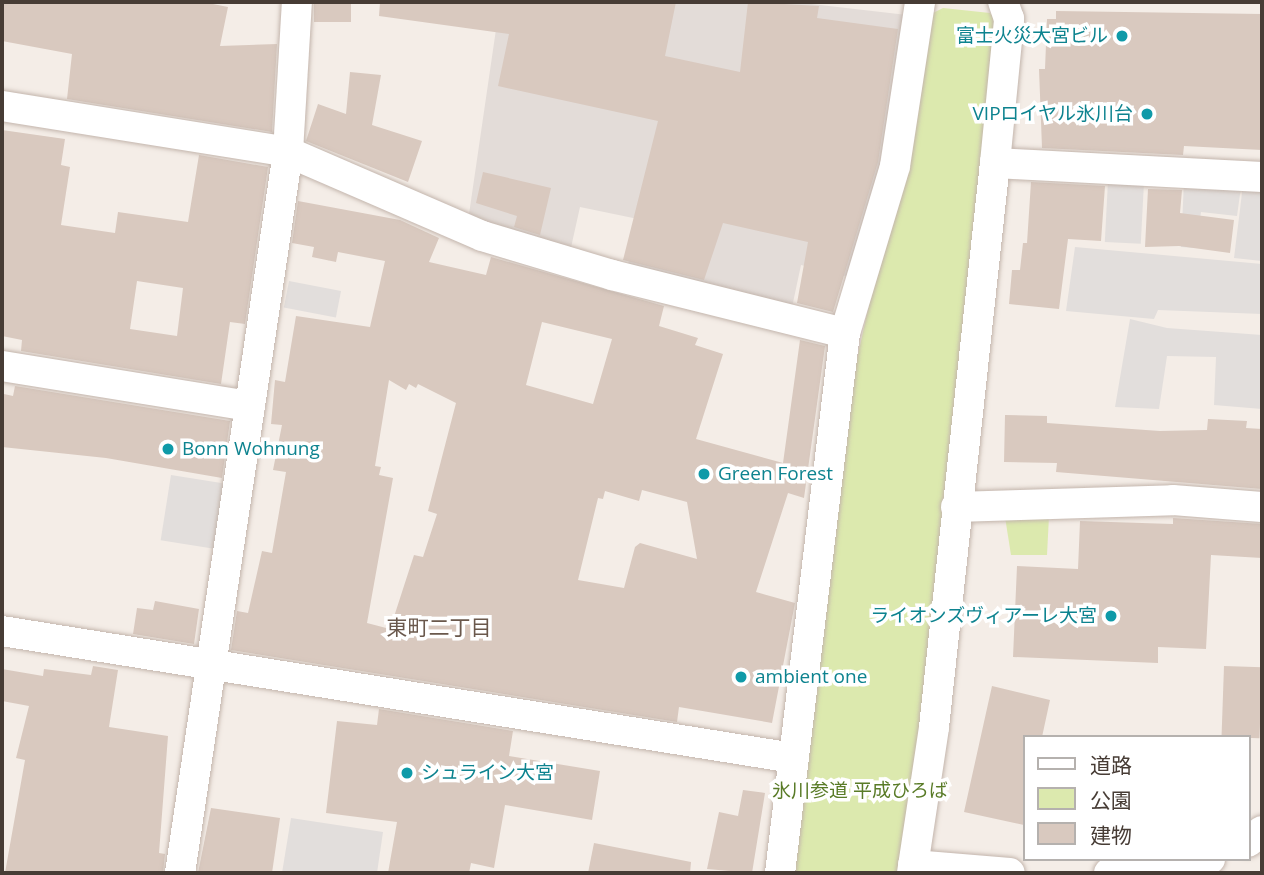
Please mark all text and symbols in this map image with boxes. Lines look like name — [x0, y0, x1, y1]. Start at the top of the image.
place label: 富士火災大宮ビル — [956, 25, 1108, 47]
marker: 富士火災大宮ビル — [1114, 28, 1130, 44]
place label: VIPロイヤル氷川台 — [972, 103, 1133, 125]
marker: VIPロイヤル氷川台 — [1139, 106, 1155, 122]
place label: Bonn Wohnung — [182, 438, 320, 460]
marker: Bonn Wohnung — [160, 441, 176, 457]
place label: Green Forest — [718, 463, 833, 485]
marker: Green Forest — [696, 466, 712, 482]
place label: ライオンズヴィアーレ大宮 — [870, 605, 1097, 627]
marker: ライオンズヴィアーレ大宮 — [1103, 608, 1119, 624]
district label: 東町二丁目 — [387, 614, 491, 640]
place label: ambient one — [755, 666, 867, 688]
marker: ambient one — [733, 669, 749, 685]
legend — [1023, 735, 1250, 861]
text: 道路 — [1090, 751, 1132, 779]
place label: シュライン大宮 — [421, 762, 554, 784]
marker: シュライン大宮 — [399, 765, 415, 781]
park label: 氷川参道 平成ひろば — [772, 780, 948, 802]
text: 公園 — [1090, 786, 1132, 814]
text: 建物 — [1090, 821, 1132, 849]

